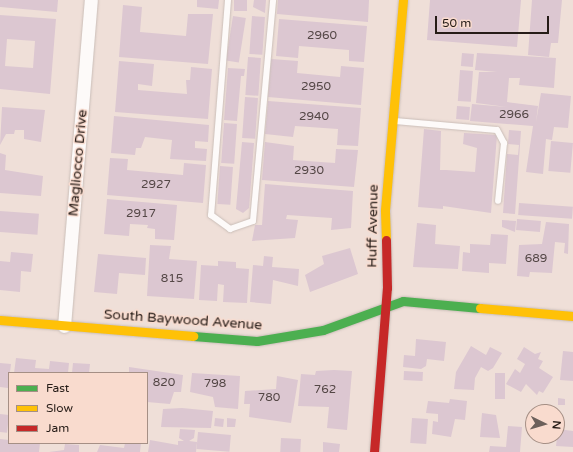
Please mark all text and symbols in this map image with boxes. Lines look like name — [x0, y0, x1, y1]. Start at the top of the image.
scale bar — [437, 8, 551, 34]
text: 50 m — [442, 16, 471, 30]
house number: 2960 — [307, 29, 337, 43]
house number: 2950 — [301, 80, 331, 94]
house number: 2966 — [499, 108, 529, 122]
street label: Magliocco Drive — [65, 109, 91, 217]
house number: 2940 — [299, 110, 329, 124]
house number: 2930 — [294, 164, 324, 178]
house number: 2927 — [141, 178, 171, 192]
street label: Huff Avenue — [364, 184, 382, 268]
house number: 2917 — [126, 207, 156, 221]
house number: 689 — [525, 252, 547, 266]
house number: 815 — [161, 272, 183, 286]
street label: South Baywood Avenue — [103, 306, 263, 334]
legend — [8, 372, 148, 444]
house number: 820 — [153, 376, 175, 390]
house number: 798 — [204, 377, 226, 391]
text: Fast — [46, 381, 69, 395]
house number: 762 — [314, 383, 336, 397]
house number: 780 — [258, 391, 280, 405]
text: Slow — [46, 401, 73, 415]
north arrow — [525, 404, 565, 444]
text: N — [550, 420, 563, 430]
text: Jam — [46, 421, 69, 435]

